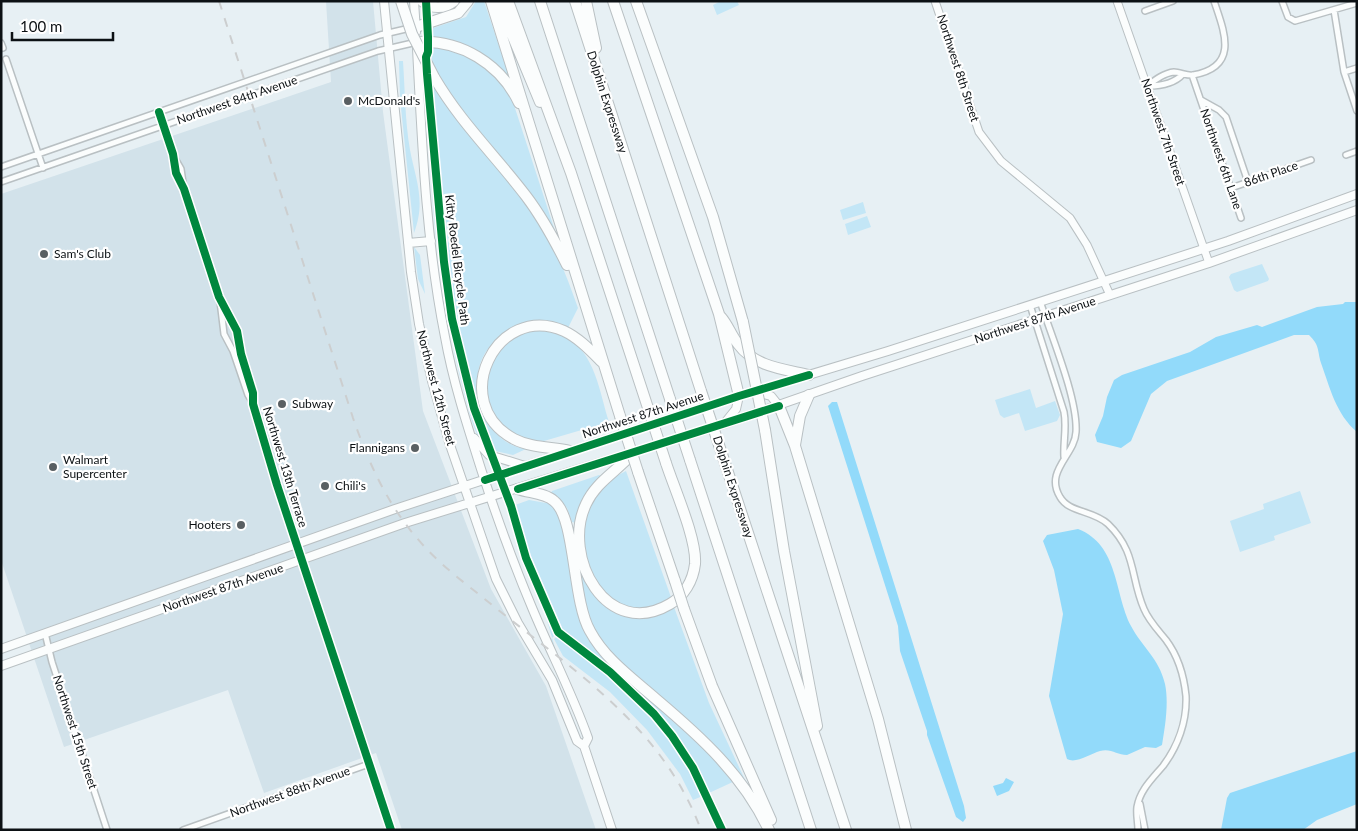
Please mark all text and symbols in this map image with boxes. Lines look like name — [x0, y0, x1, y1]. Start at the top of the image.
scale bar — [12, 10, 114, 42]
street label: Northwest 8th Street — [934, 12, 983, 124]
text: 100 m — [20, 17, 62, 35]
street label: Dolphin Expressway — [584, 49, 631, 156]
street label: Northwest 84th Avenue — [175, 72, 299, 127]
street label: Northwest 7th Street — [1138, 76, 1189, 188]
place label: McDonald's — [358, 93, 420, 108]
marker: McDonald's — [342, 95, 354, 107]
street label: Northwest 6th Lane — [1197, 106, 1246, 211]
street label: 86th Place — [1242, 157, 1300, 190]
street label: Kitty Roedel Bicycle Path — [442, 194, 473, 326]
place label: Sam's Club — [54, 246, 111, 261]
marker: Sam's Club — [38, 248, 50, 260]
street label: Northwest 87th Avenue — [972, 293, 1097, 346]
street label: Northwest 12th Street — [414, 328, 459, 448]
street label: Northwest 87th Avenue — [580, 388, 705, 441]
place label: Subway — [292, 396, 334, 411]
marker: Subway — [276, 398, 288, 410]
street label: Northwest 13th Terrace — [260, 405, 311, 529]
street label: Dolphin Expressway — [710, 434, 757, 541]
place label: Flannigans — [349, 440, 405, 455]
marker: Flannigans — [409, 442, 421, 454]
place label: Walmart Supercenter — [63, 452, 127, 481]
marker: Walmart Supercenter — [47, 461, 59, 473]
place label: Chili's — [335, 478, 366, 493]
marker: Chili's — [319, 480, 331, 492]
place label: Hooters — [188, 517, 231, 532]
marker: Hooters — [235, 519, 247, 531]
street label: Northwest 87th Avenue — [161, 560, 285, 615]
street label: Northwest 15th Street — [50, 673, 101, 791]
street label: Northwest 88th Avenue — [228, 763, 352, 820]

